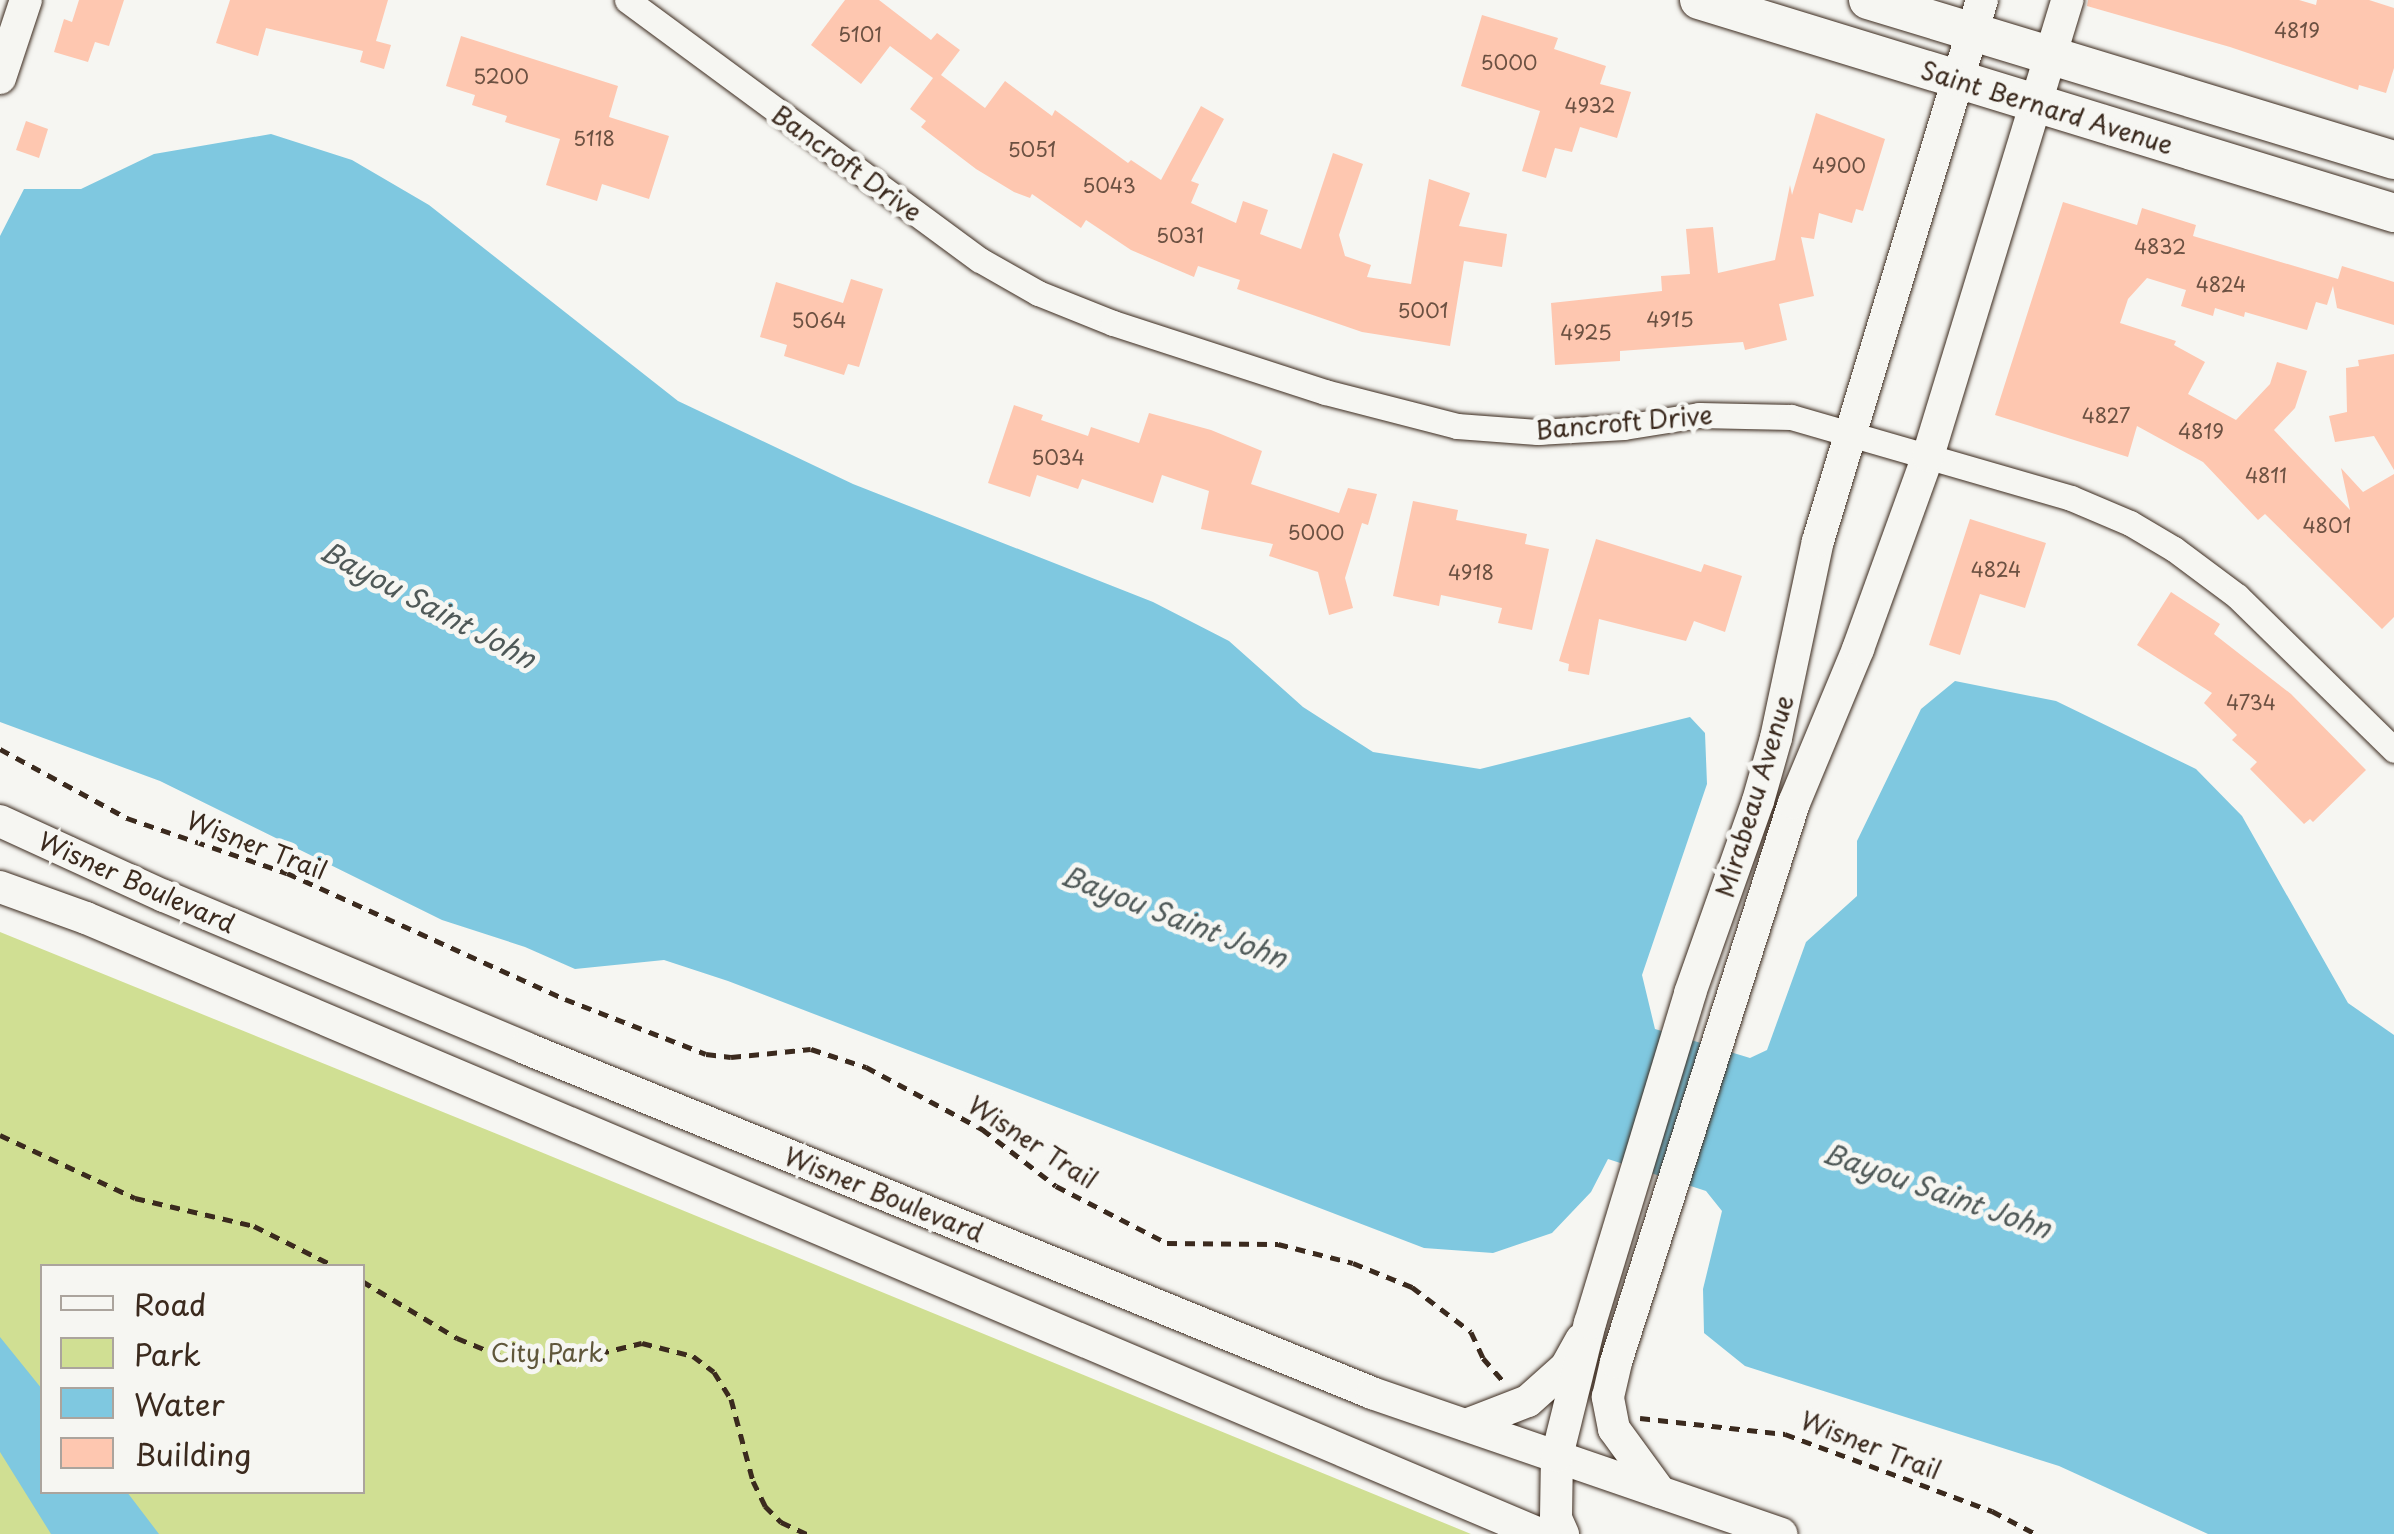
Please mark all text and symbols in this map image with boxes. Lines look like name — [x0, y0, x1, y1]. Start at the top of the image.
house number: 4819 — [2274, 18, 2320, 42]
house number: 5101 — [838, 22, 882, 46]
house number: 5000 — [1481, 50, 1537, 74]
street label: Saint Bernard Avenue — [1916, 54, 2178, 160]
house number: 5200 — [473, 64, 529, 88]
house number: 4932 — [1565, 93, 1615, 117]
street label: Bancroft Drive — [766, 98, 928, 228]
house number: 5118 — [573, 126, 615, 150]
house number: 5051 — [1008, 137, 1056, 161]
house number: 4900 — [1812, 153, 1866, 177]
house number: 5043 — [1082, 173, 1136, 197]
house number: 5031 — [1156, 223, 1204, 247]
house number: 4832 — [2134, 234, 2186, 258]
house number: 4824 — [2196, 272, 2246, 296]
house number: 5001 — [1397, 298, 1449, 322]
house number: 4915 — [1646, 307, 1694, 331]
house number: 5064 — [792, 308, 846, 332]
house number: 4925 — [1560, 320, 1612, 344]
street label: Bancroft Drive — [1534, 399, 1714, 445]
house number: 4827 — [2082, 403, 2130, 427]
house number: 4819 — [2178, 419, 2224, 443]
house number: 5034 — [1031, 445, 1085, 469]
house number: 4811 — [2245, 463, 2287, 487]
house number: 4801 — [2302, 513, 2352, 537]
house number: 5000 — [1288, 520, 1344, 544]
water label: Bayou Saint John — [314, 533, 542, 675]
house number: 4824 — [1971, 557, 2021, 581]
house number: 4918 — [1448, 560, 1494, 584]
house number: 4734 — [2226, 690, 2276, 714]
street label: Mirabeau Avenue — [1709, 692, 1799, 900]
street label: Wisner Trail — [182, 804, 332, 886]
street label: Wisner Boulevard — [34, 825, 240, 939]
water label: Bayou Saint John — [1056, 857, 1292, 975]
street label: Wisner Trail — [962, 1089, 1104, 1195]
water label: Bayou Saint John — [1818, 1135, 2056, 1245]
street label: Wisner Boulevard — [780, 1140, 988, 1248]
legend — [40, 1264, 365, 1494]
text: Road — [134, 1281, 207, 1326]
text: Park — [134, 1331, 201, 1376]
park label: City Park — [490, 1337, 604, 1367]
text: Water — [134, 1381, 225, 1426]
street label: Wisner Trail — [1796, 1404, 1946, 1486]
text: Building — [134, 1431, 251, 1476]

